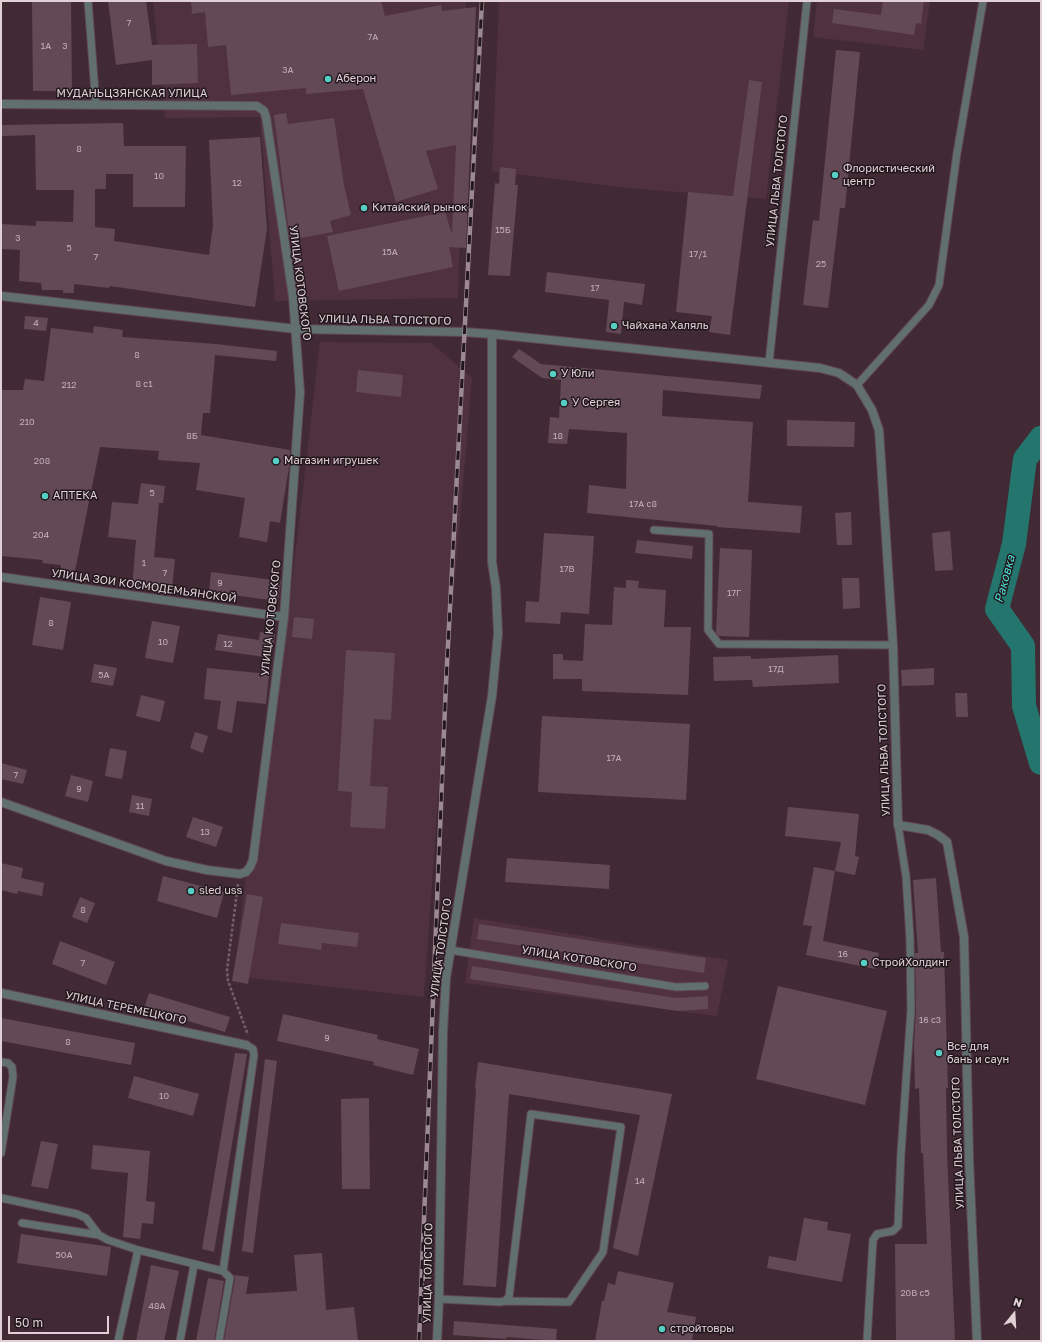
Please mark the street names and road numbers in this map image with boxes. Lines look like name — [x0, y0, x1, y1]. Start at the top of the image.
street label: МУДАНЬЦЗЯНСКАЯ УЛИЦА — [57, 87, 207, 101]
street label: УЛИЦА ЛЬВА ТОЛСТОГО — [763, 114, 791, 248]
street label: УЛИЦА КОТОВСКОГО — [286, 224, 314, 342]
street label: УЛИЦА ЛЬВА ТОЛСТОГО — [318, 312, 452, 328]
street label: УЛИЦА КОТОВСКОГО — [258, 559, 284, 677]
street label: УЛИЦА ЗОИ КОСМОДЕМЬЯНСКОЙ — [50, 566, 238, 606]
street label: УЛИЦА ЛЬВА ТОЛСТОГО — [875, 683, 893, 817]
street label: УЛИЦА ТОЛСТОГО — [427, 897, 455, 999]
street label: УЛИЦА КОТОВСКОГО — [520, 943, 638, 975]
street label: УЛИЦА ТЕРЕМЕЦКОГО — [64, 989, 188, 1027]
street label: УЛИЦА ЛЬВА ТОЛСТОГО — [949, 1076, 967, 1210]
street label: УЛИЦА ТОЛСТОГО — [421, 1223, 435, 1323]

